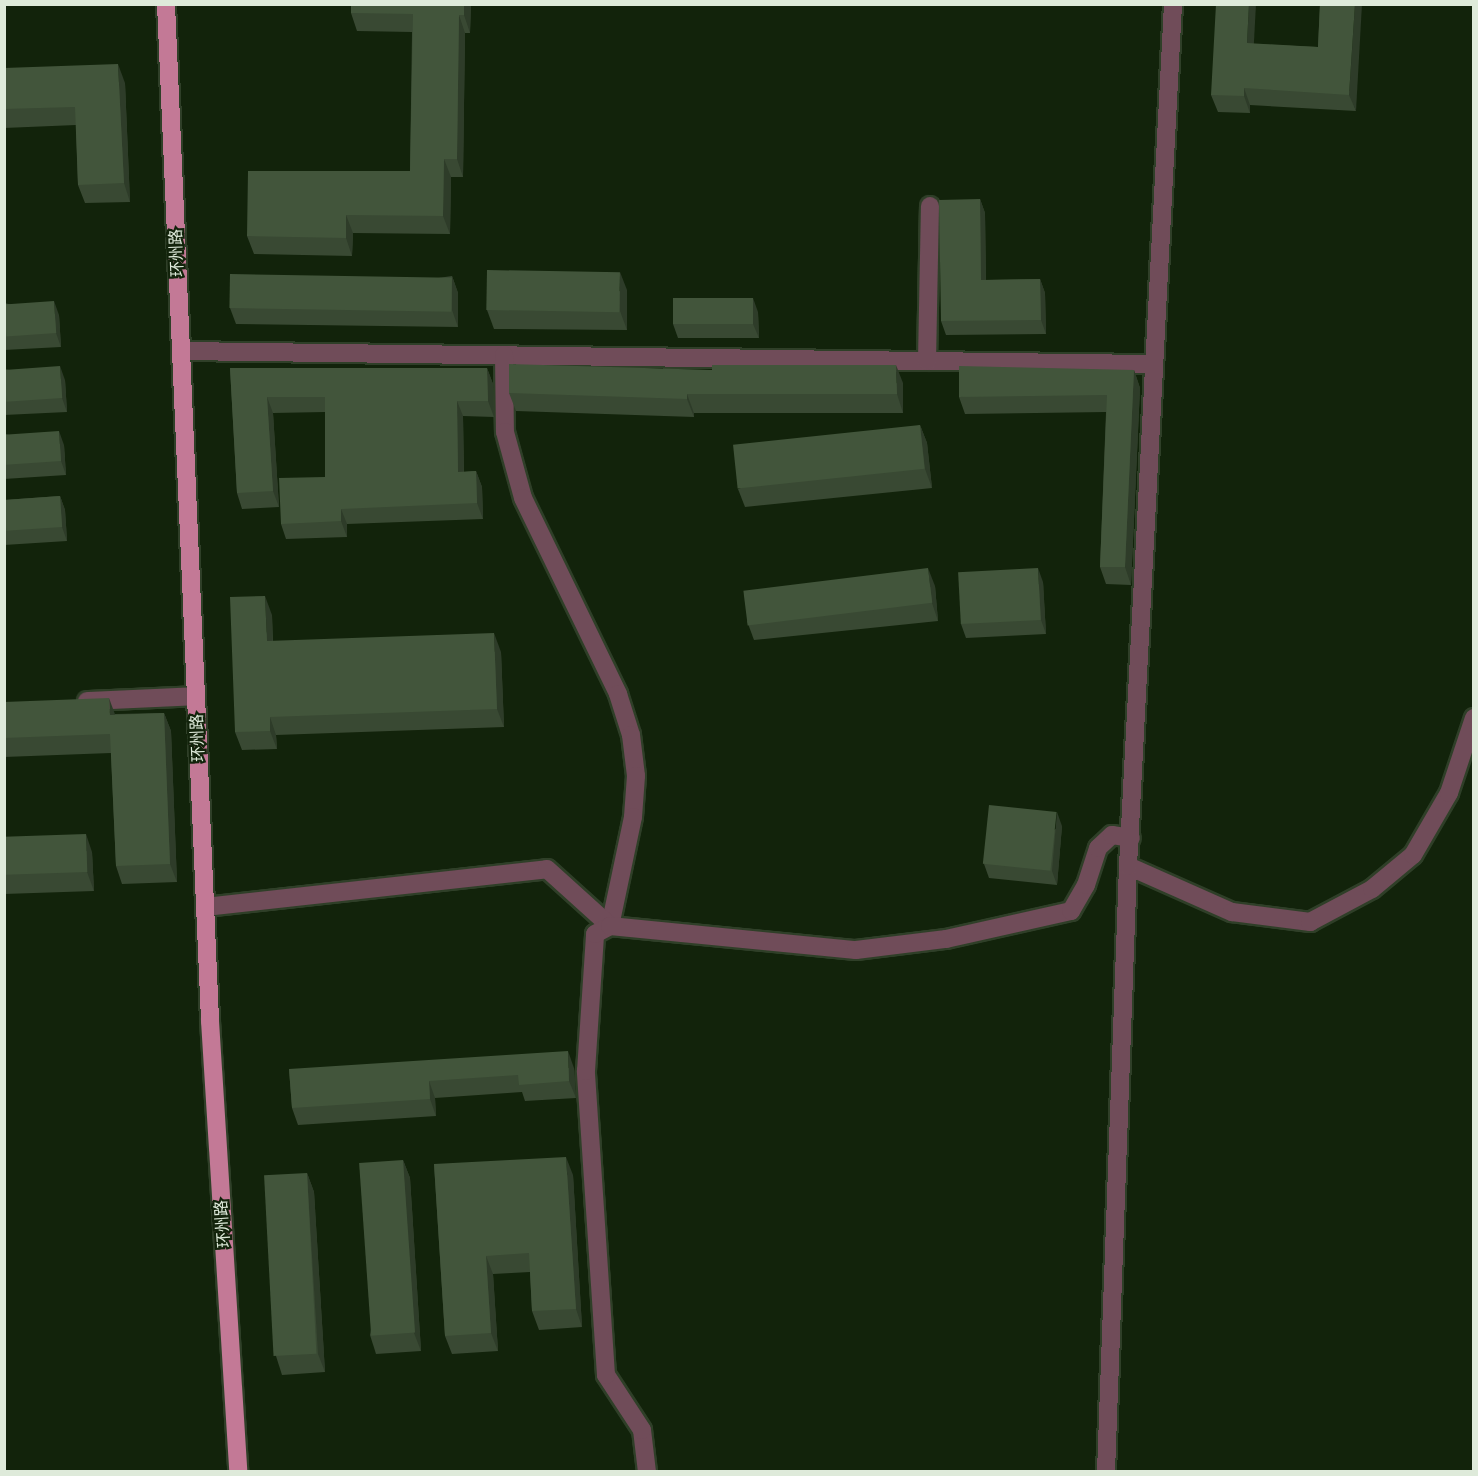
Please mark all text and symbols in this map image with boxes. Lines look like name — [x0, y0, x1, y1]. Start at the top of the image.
street label: 环州路 — [167, 229, 187, 277]
street label: 环州路 — [188, 714, 208, 762]
street label: 环州路 — [212, 1199, 234, 1249]

